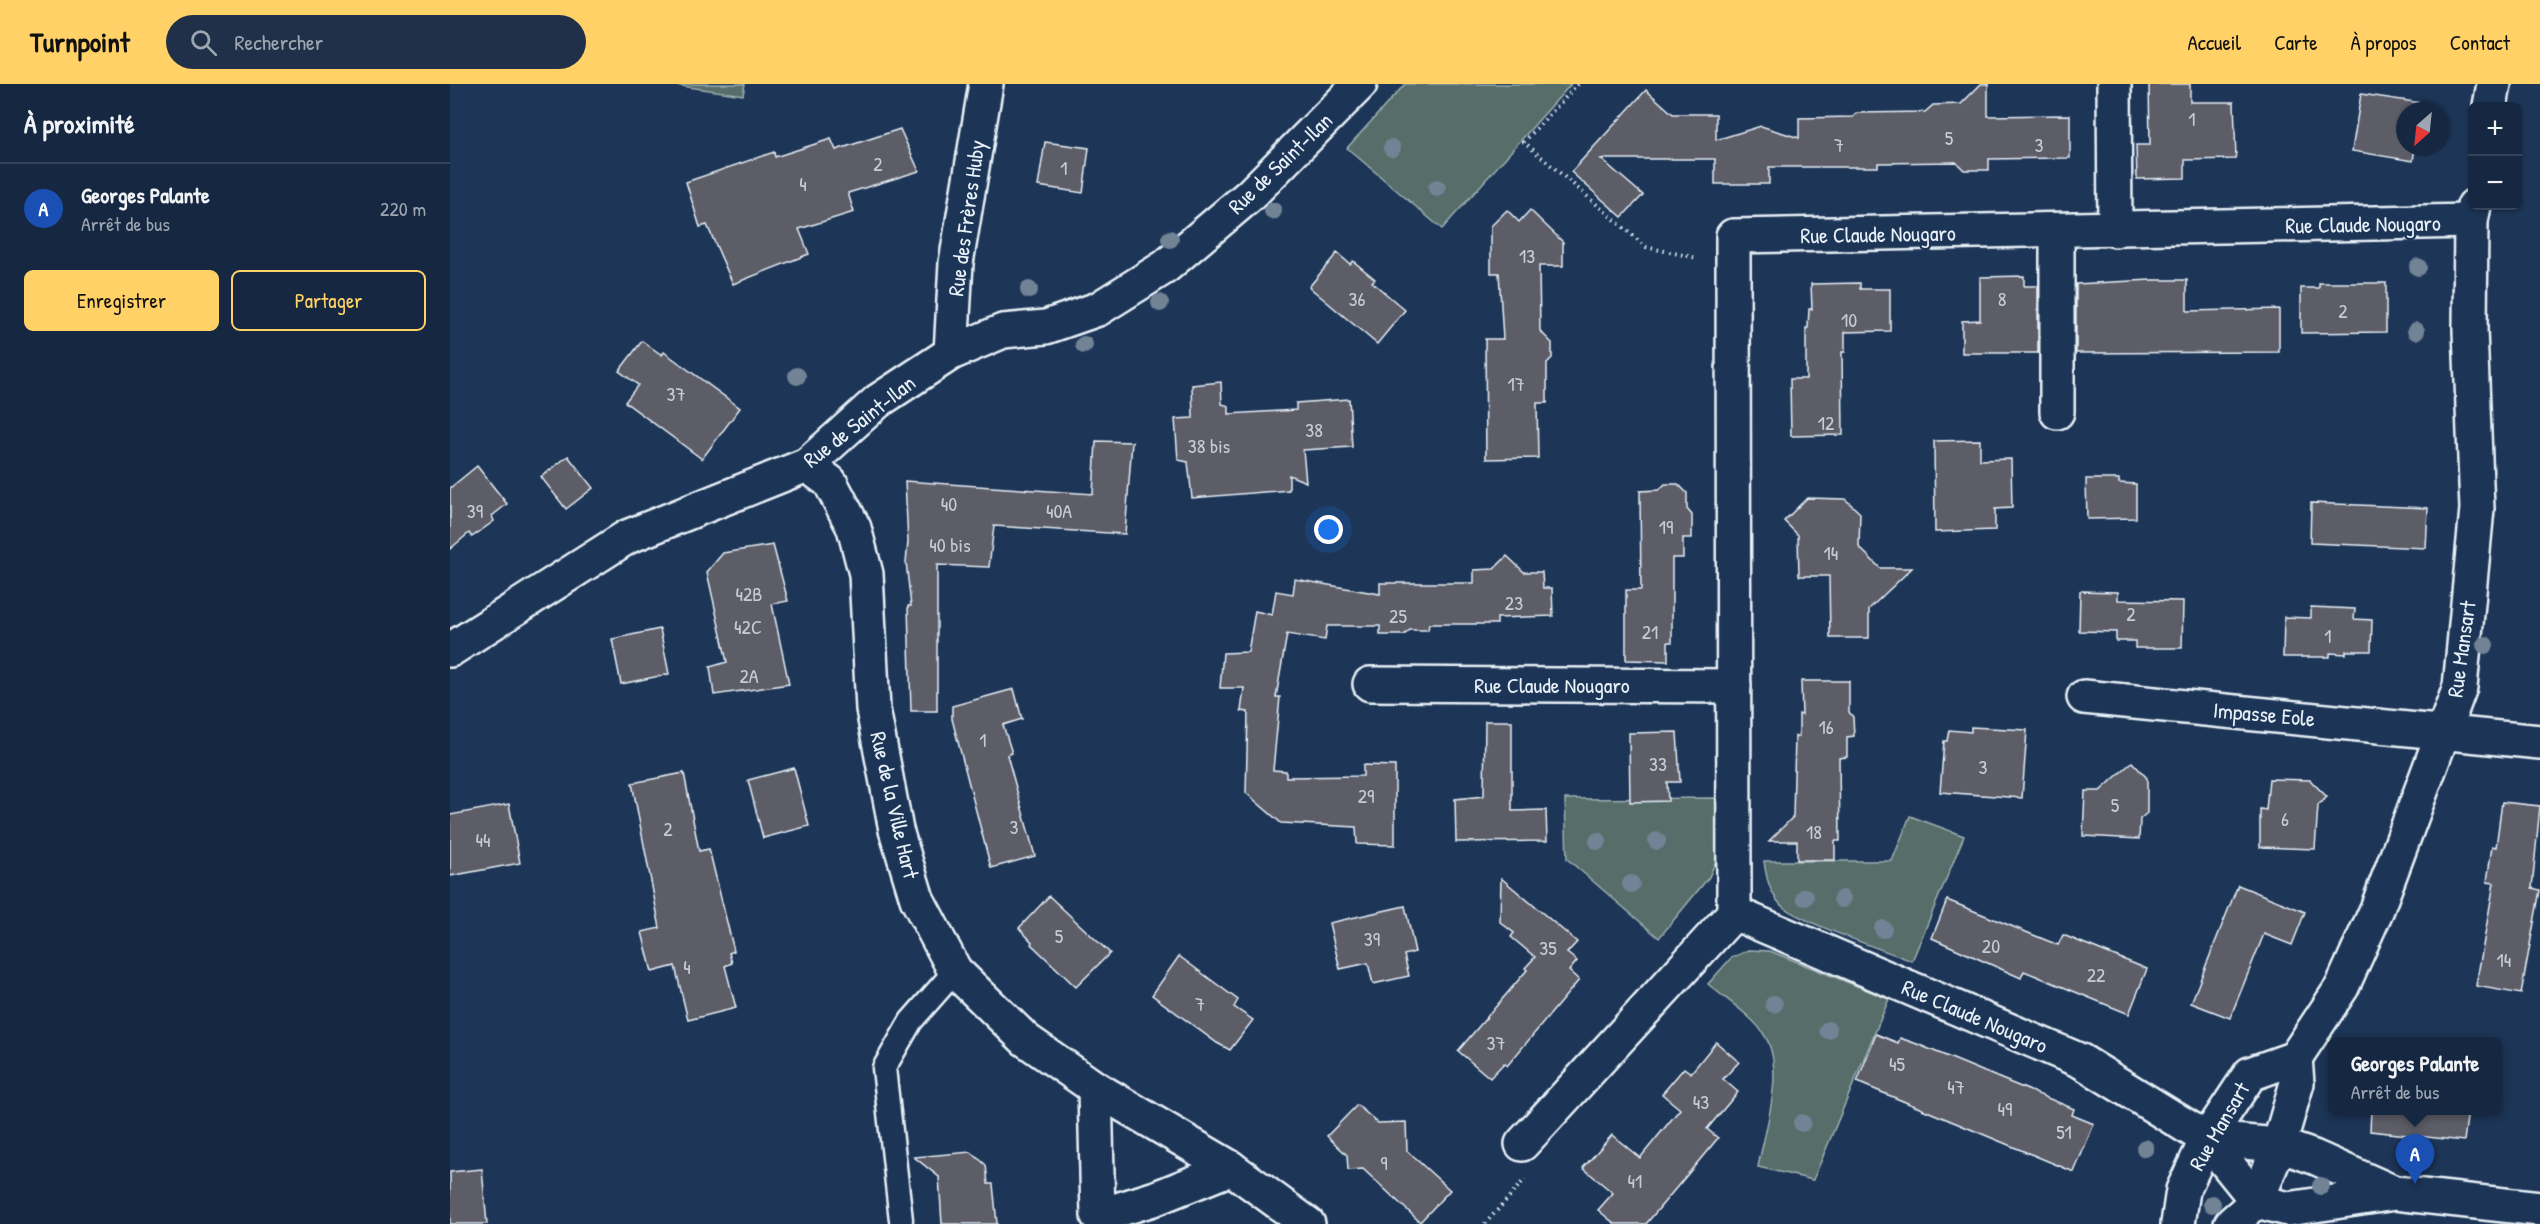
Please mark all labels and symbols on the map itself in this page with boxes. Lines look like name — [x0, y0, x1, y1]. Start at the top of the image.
north arrow — [2396, 102, 2450, 156]
street label: Rue de Saint-Ilan — [1221, 105, 1339, 221]
house number: 1 — [2188, 105, 2196, 132]
house number: 5 — [1945, 124, 1954, 151]
house number: 7 — [1834, 131, 1844, 158]
house number: 3 — [2035, 131, 2044, 158]
street label: Rue des Frères Huby — [940, 138, 992, 298]
house number: 2 — [873, 150, 883, 177]
house number: 1 — [1060, 154, 1068, 181]
house number: 4 — [799, 170, 807, 197]
street label: Rue Claude Nougaro — [2285, 208, 2441, 240]
street label: Rue Claude Nougaro — [1800, 218, 1956, 250]
house number: 13 — [1519, 242, 1535, 269]
house number: 36 — [1349, 285, 1365, 312]
house number: 8 — [1998, 285, 2006, 312]
house number: 2 — [2338, 297, 2348, 324]
house number: 10 — [1841, 306, 1857, 333]
street label: Rue de Saint-Ilan — [797, 368, 921, 474]
house number: 17 — [1507, 370, 1525, 397]
house number: 37 — [667, 380, 686, 407]
house number: 12 — [1818, 409, 1835, 436]
house number: 38 — [1305, 416, 1323, 443]
house number: 38 bis — [1188, 432, 1231, 459]
house number: 40 — [941, 490, 957, 517]
house number: 39 — [467, 497, 483, 524]
house number: 40A — [1046, 497, 1072, 524]
house number: 19 — [1659, 513, 1673, 540]
your location — [1314, 515, 1343, 544]
house number: 40 bis — [929, 531, 971, 558]
house number: 14 — [1824, 539, 1838, 566]
house number: 42B — [736, 580, 763, 607]
house number: 23 — [1505, 589, 1523, 616]
street label: Rue Mansart — [2439, 598, 2483, 699]
house number: 2 — [2126, 600, 2136, 627]
house number: 25 — [1389, 602, 1407, 629]
house number: 42C — [734, 613, 762, 640]
house number: 21 — [1642, 618, 1658, 645]
house number: 1 — [2324, 622, 2332, 649]
house number: 2A — [739, 662, 759, 689]
street label: Rue Claude Nougaro — [1474, 670, 1630, 700]
street label: Impasse Eole — [2212, 695, 2316, 733]
house number: 16 — [1818, 713, 1834, 740]
house number: 1 — [979, 726, 987, 753]
street label: Rue de la Ville Hart — [864, 729, 927, 882]
house number: 33 — [1649, 750, 1667, 777]
house number: 3 — [1979, 753, 1988, 780]
house number: 29 — [1358, 782, 1374, 809]
house number: 5 — [2111, 791, 2120, 818]
house number: 6 — [2281, 805, 2289, 832]
house number: 3 — [1010, 813, 1019, 840]
house number: 2 — [663, 815, 673, 842]
house number: 18 — [1806, 818, 1822, 845]
house number: 44 — [476, 826, 491, 853]
house number: 5 — [1055, 922, 1064, 949]
house number: 39 — [1364, 925, 1380, 952]
house number: 20 — [1982, 932, 2000, 959]
house number: 35 — [1539, 934, 1557, 961]
house number: 14 — [2497, 946, 2511, 973]
house number: 4 — [683, 953, 691, 980]
house number: 22 — [2087, 961, 2106, 988]
street label: Rue Claude Nougaro — [1898, 972, 2053, 1060]
house number: 7 — [1195, 990, 1205, 1017]
house number: 37 — [1487, 1029, 1506, 1056]
house number: 45 — [1889, 1050, 1906, 1077]
house number: 47 — [1947, 1073, 1965, 1100]
street label: Rue Mansart — [2182, 1076, 2257, 1176]
house number: 43 — [1693, 1088, 1709, 1115]
house number: 49 — [1998, 1095, 2012, 1122]
house number: 51 — [2056, 1118, 2072, 1145]
pin: A — [2396, 1134, 2434, 1184]
house number: 9 — [1380, 1149, 1388, 1176]
house number: 41 — [1628, 1167, 1642, 1194]

